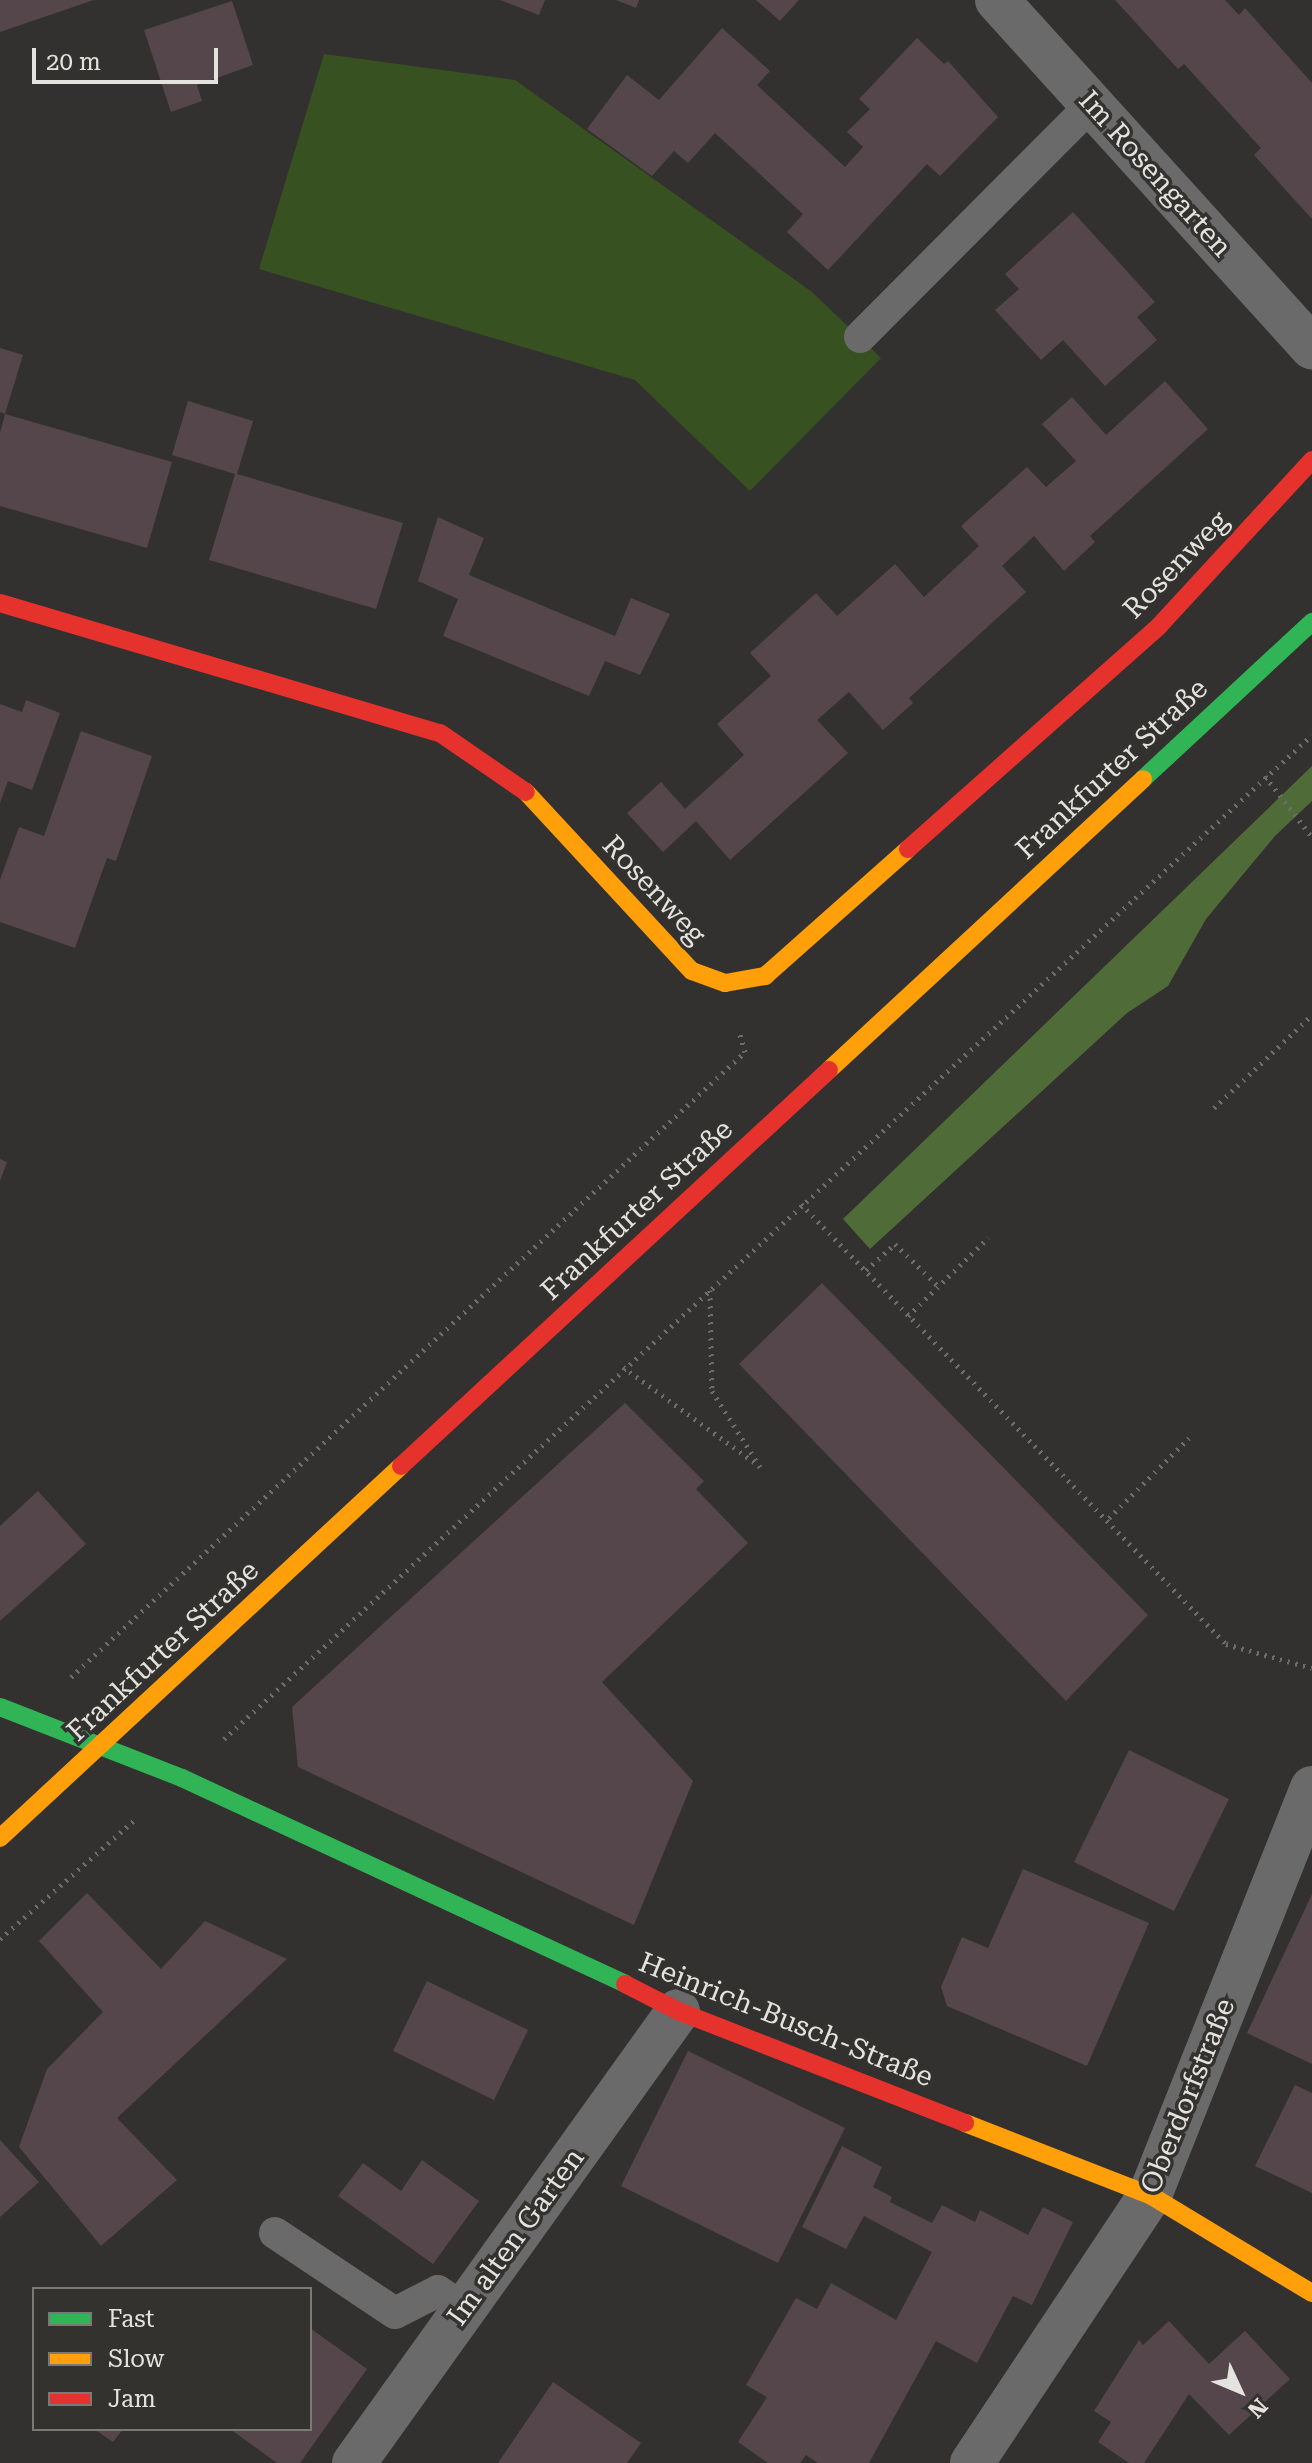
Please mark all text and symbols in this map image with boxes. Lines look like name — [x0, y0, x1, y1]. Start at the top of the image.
scale bar — [36, 32, 222, 82]
text: 20 m — [46, 48, 101, 76]
street label: Im Rosengarten — [1072, 84, 1238, 264]
street label: Rosenweg — [1117, 504, 1235, 626]
street label: Frankfurter Straße — [1009, 672, 1215, 866]
street label: Rosenweg — [595, 829, 713, 951]
street label: Frankfurter Straße — [534, 1113, 740, 1307]
street label: Frankfurter Straße — [60, 1554, 266, 1748]
street label: Heinrich-Busch-Straße — [634, 1946, 938, 2094]
street label: Oberdorfstraße — [1134, 1994, 1242, 2198]
street label: Im alten Garten — [441, 2142, 591, 2332]
legend — [32, 2287, 312, 2431]
text: Fast — [108, 2305, 155, 2333]
text: Slow — [108, 2345, 164, 2373]
north arrow — [1200, 2351, 1280, 2431]
text: Jam — [108, 2385, 156, 2413]
text: N — [1243, 2393, 1273, 2423]

